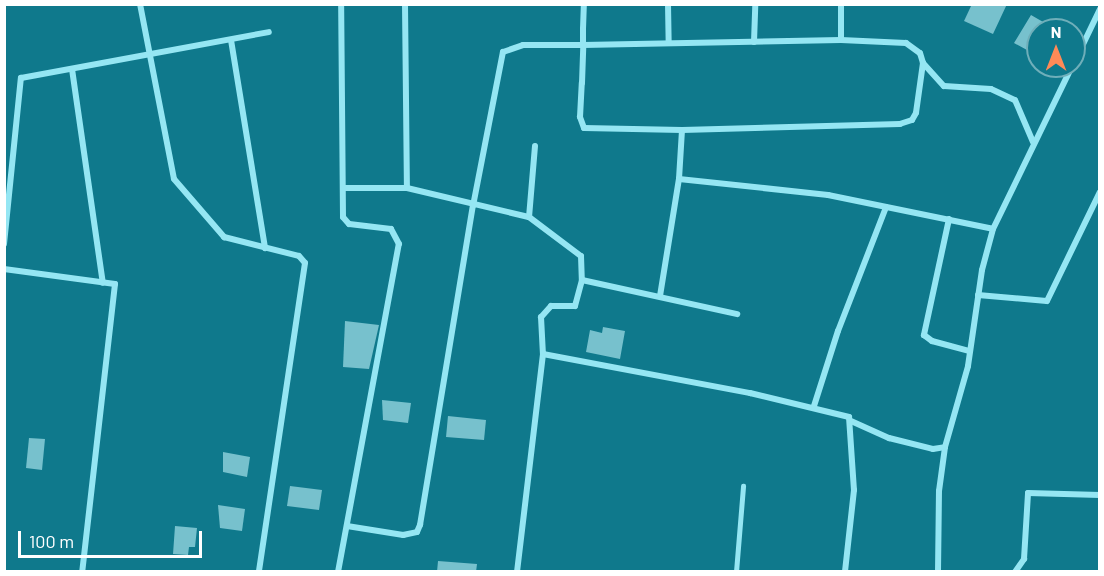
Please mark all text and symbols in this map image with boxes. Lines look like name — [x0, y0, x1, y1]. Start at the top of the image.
north arrow — [1026, 18, 1086, 78]
text: N — [1051, 22, 1061, 41]
scale bar — [21, 519, 206, 557]
text: 100 m — [29, 530, 74, 552]

